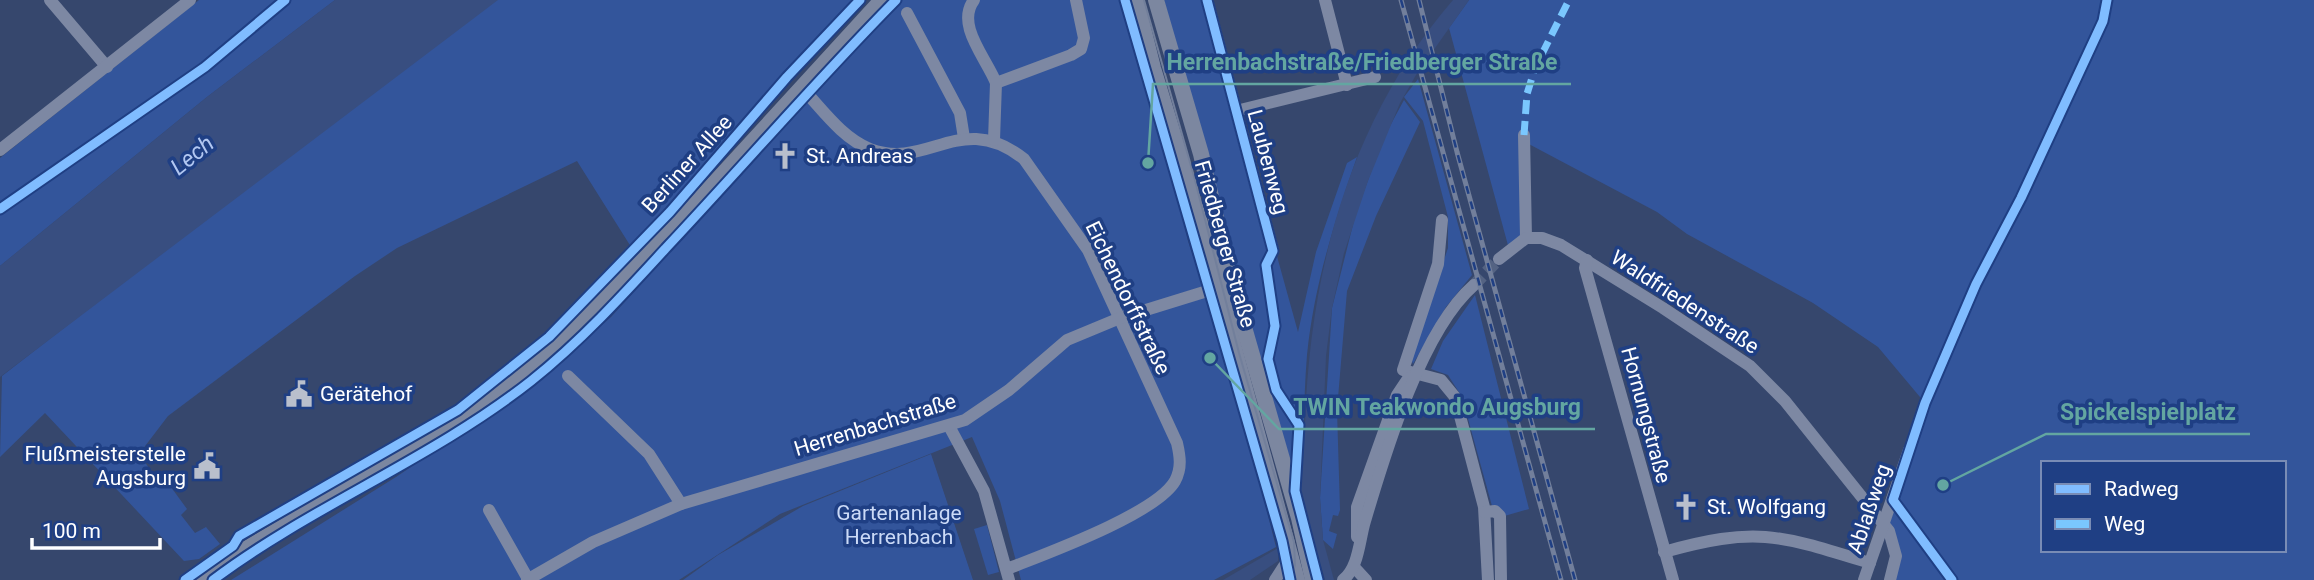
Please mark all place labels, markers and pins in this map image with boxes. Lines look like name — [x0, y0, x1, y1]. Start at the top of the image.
callout: Herrenbachstraße/Friedberger Straße — [1153, 40, 1571, 84]
church icon: St. Andreas — [770, 141, 800, 171]
place label: St. Andreas — [806, 144, 914, 168]
public building icon: Gerätehof — [284, 379, 314, 409]
place label: Gerätehof — [320, 382, 413, 406]
callout: TWIN Teakwondo Augsburg — [1279, 385, 1595, 429]
callout: Spickelspielplatz — [2046, 390, 2250, 434]
place label: Flußmeisterstelle Augsburg — [24, 442, 186, 490]
public building icon: Flußmeisterstelle Augsburg — [192, 451, 222, 481]
church icon: St. Wolfgang — [1671, 492, 1701, 522]
place label: St. Wolfgang — [1707, 495, 1826, 519]

